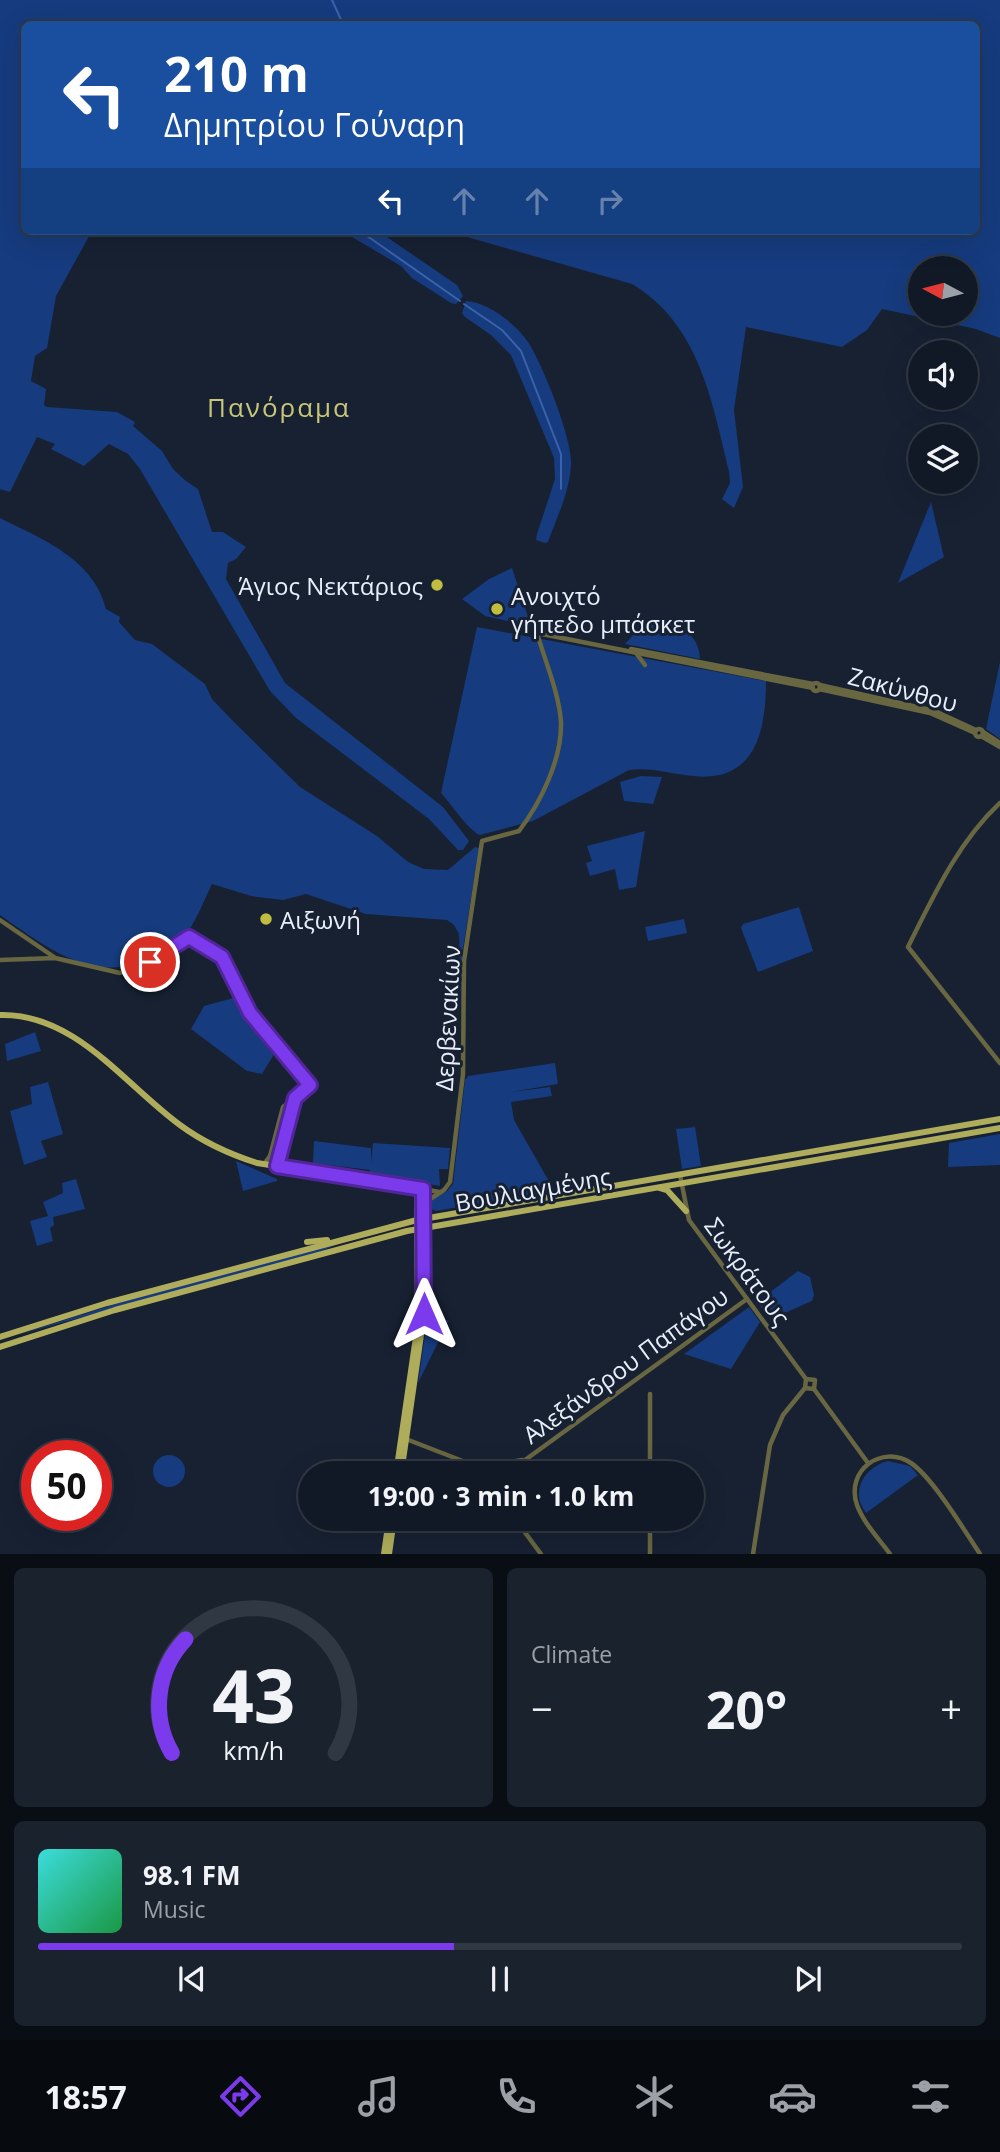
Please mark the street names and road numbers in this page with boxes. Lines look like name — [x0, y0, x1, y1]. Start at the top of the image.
street label: Ζακύνθου — [845, 659, 961, 719]
street label: Δερβενακίων — [427, 944, 467, 1092]
street label: Βουλιαγμένης — [452, 1159, 614, 1219]
street label: Σωκράτους — [698, 1210, 798, 1332]
street label: Αλεξάνδρου Παπάγου — [516, 1279, 734, 1451]

